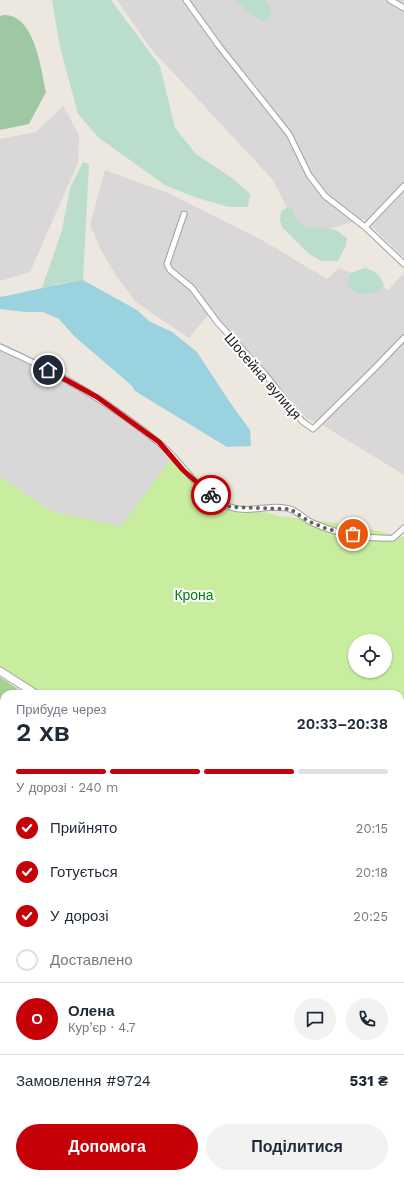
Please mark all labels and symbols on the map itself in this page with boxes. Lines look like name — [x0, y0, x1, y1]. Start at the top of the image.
street label: Шосейна вулиця — [221, 330, 305, 422]
pin — [31, 353, 65, 387]
courier — [191, 475, 231, 515]
pin — [336, 517, 370, 551]
park label: Крона — [174, 587, 214, 603]

